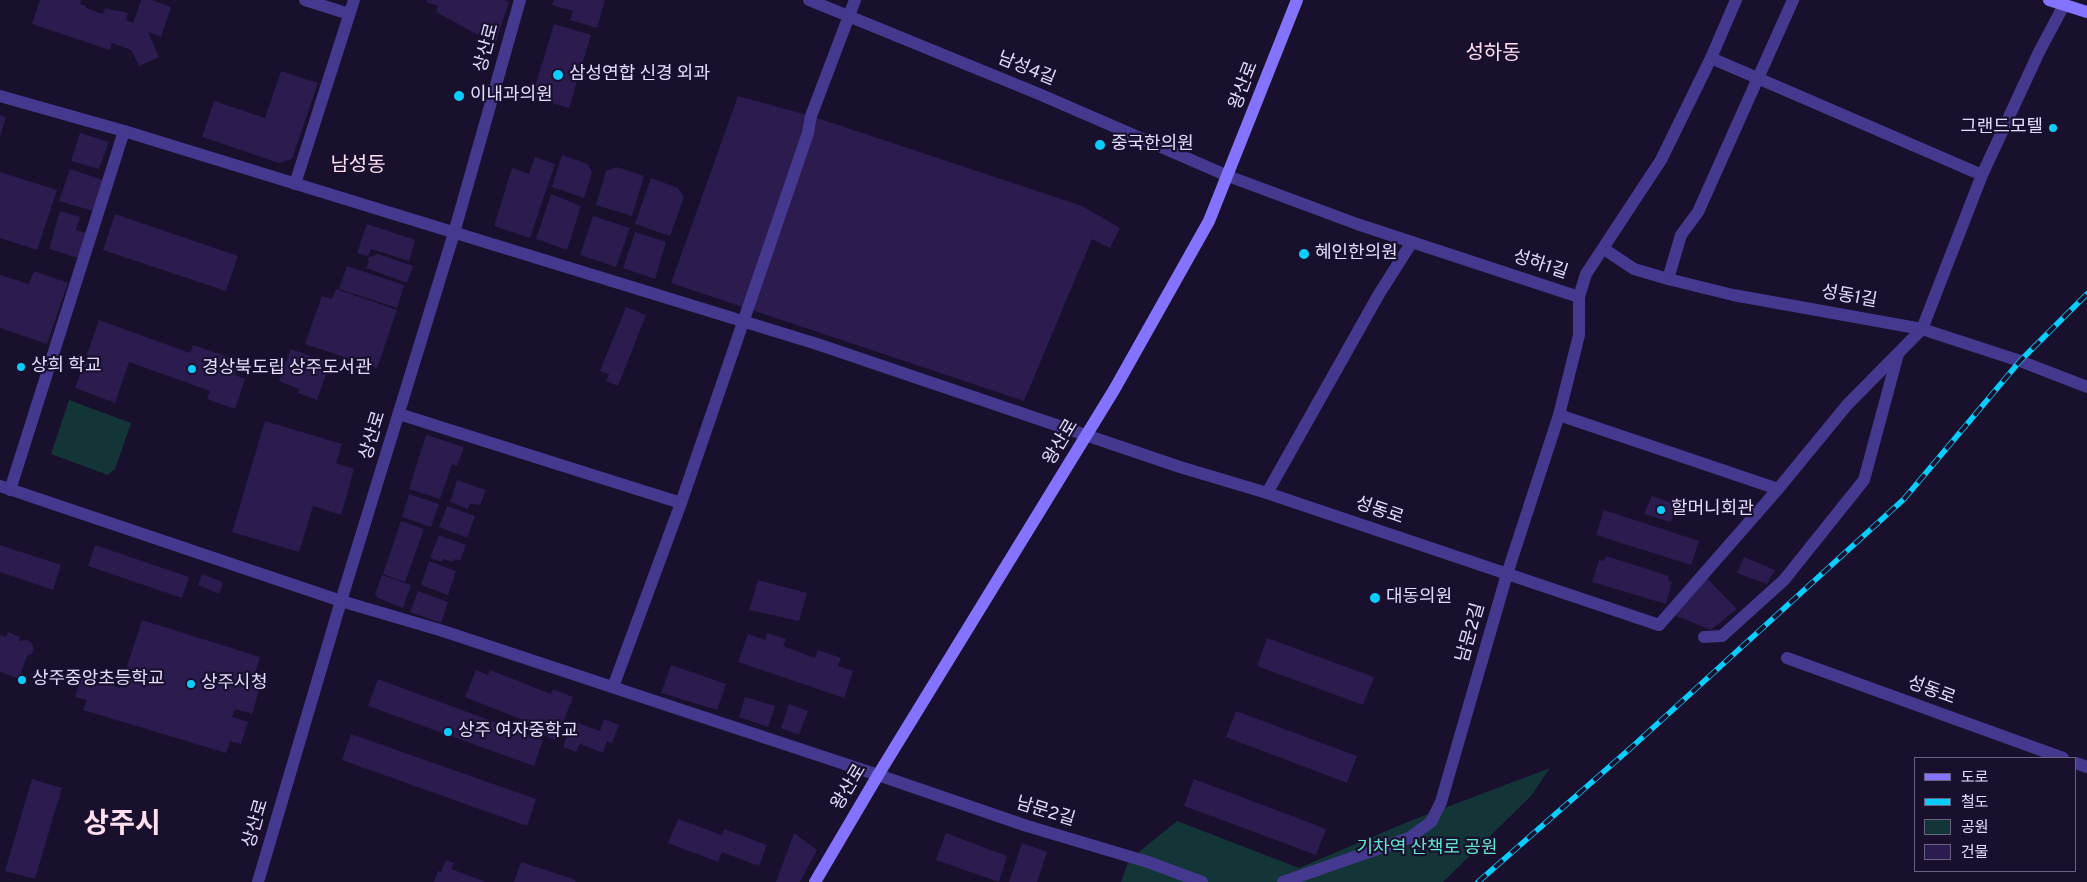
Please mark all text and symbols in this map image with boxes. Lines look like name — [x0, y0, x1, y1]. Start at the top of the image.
street label: 상산로 — [471, 21, 505, 75]
district label: 성하동 — [1465, 43, 1521, 67]
street label: 남성4길 — [994, 49, 1058, 91]
street label: 왕산로 — [1226, 59, 1264, 113]
place label: 삼성연합 신경 외과 — [569, 64, 710, 86]
marker: 삼성연합 신경 외과 — [551, 68, 565, 82]
place label: 이내과의원 — [470, 85, 553, 107]
marker: 이내과의원 — [452, 89, 466, 103]
place label: 그랜드모텔 — [1960, 117, 2043, 139]
marker: 그랜드모텔 — [2047, 122, 2059, 134]
place label: 중국한의원 — [1111, 134, 1194, 156]
marker: 중국한의원 — [1093, 138, 1107, 152]
district label: 남성동 — [330, 155, 386, 179]
place label: 혜인한의원 — [1315, 243, 1398, 265]
marker: 혜인한의원 — [1297, 247, 1311, 261]
street label: 성하1길 — [1510, 247, 1570, 285]
street label: 성동1길 — [1819, 282, 1879, 314]
place label: 상희 학교 — [31, 356, 101, 378]
place label: 경상북도립 상주도서관 — [202, 358, 372, 380]
marker: 상희 학교 — [15, 361, 27, 373]
marker: 경상북도립 상주도서관 — [186, 363, 198, 375]
street label: 상산로 — [356, 409, 392, 463]
street label: 왕산로 — [1040, 416, 1084, 470]
street label: 성동로 — [1352, 494, 1406, 530]
place label: 할머니회관 — [1671, 499, 1754, 521]
marker: 할머니회관 — [1655, 504, 1667, 516]
place label: 대동의원 — [1386, 587, 1452, 609]
marker: 대동의원 — [1368, 591, 1382, 605]
street label: 남문2길 — [1453, 601, 1491, 665]
place label: 상주중앙초등학교 — [32, 669, 164, 691]
place label: 상주시청 — [201, 673, 267, 695]
street label: 성동로 — [1904, 673, 1958, 711]
marker: 상주중앙초등학교 — [16, 674, 28, 686]
marker: 상주시청 — [185, 678, 197, 690]
place label: 상주 여자중학교 — [458, 721, 578, 743]
marker: 상주 여자중학교 — [442, 726, 454, 738]
legend — [1914, 757, 2077, 872]
street label: 왕산로 — [828, 761, 872, 815]
text: 도로 — [1961, 769, 1989, 788]
street label: 남문2길 — [1013, 794, 1077, 832]
text: 철도 — [1961, 794, 1989, 813]
street label: 상산로 — [240, 797, 274, 851]
district label: 상주시 — [83, 809, 161, 843]
text: 공원 — [1961, 819, 1989, 838]
park label: 기차역 산책로 공원 — [1357, 838, 1497, 860]
text: 건물 — [1961, 844, 1989, 863]

